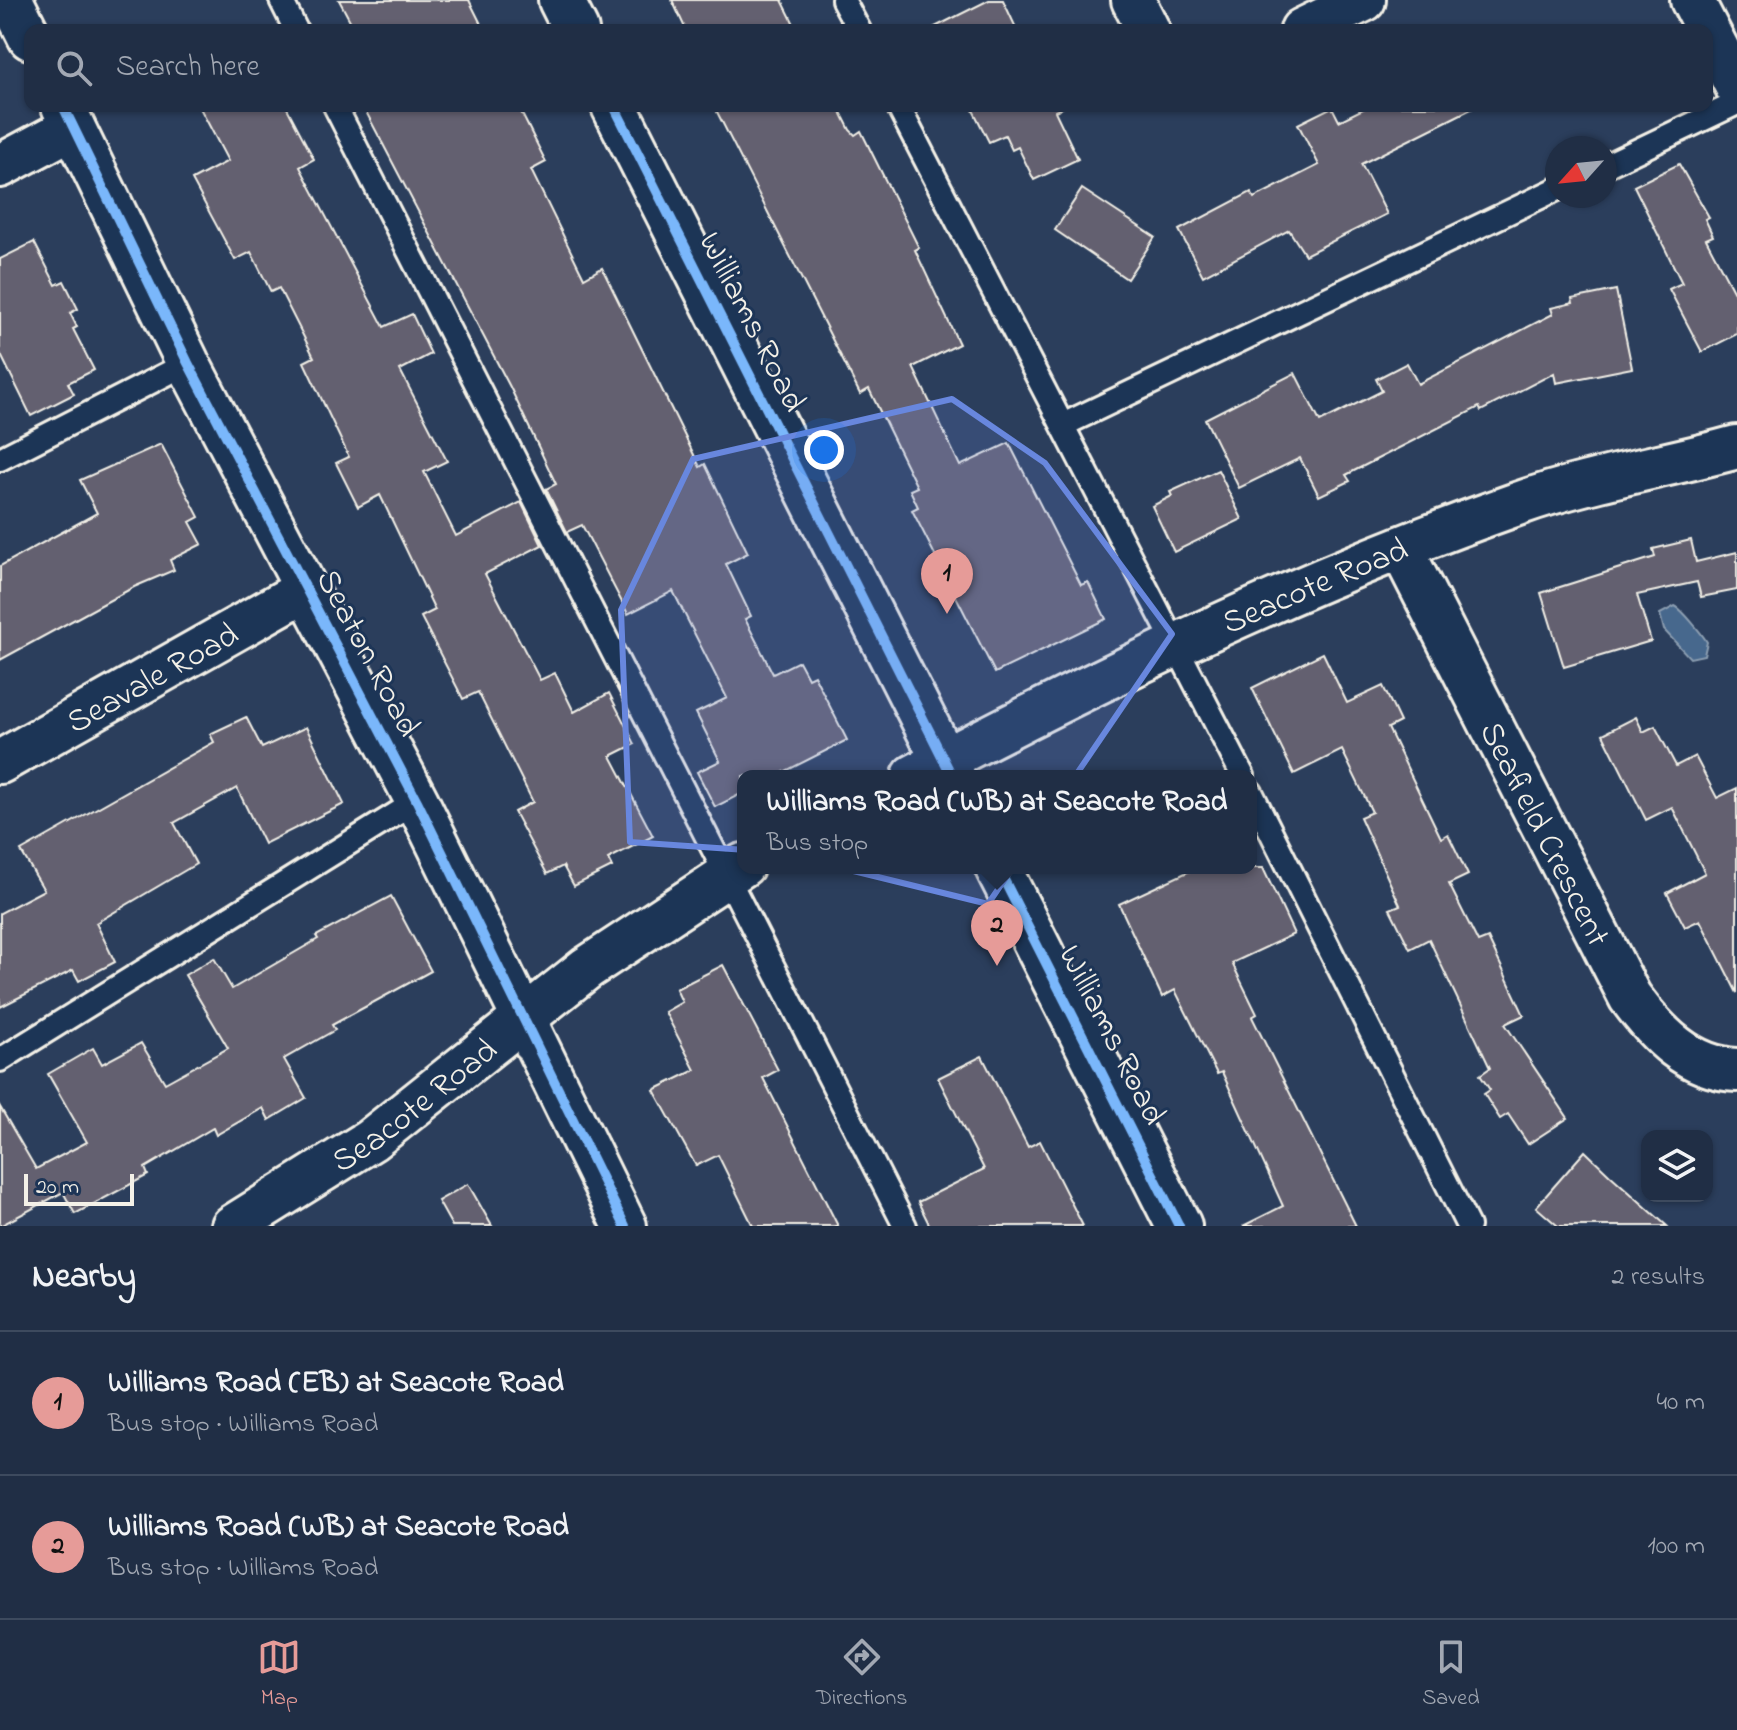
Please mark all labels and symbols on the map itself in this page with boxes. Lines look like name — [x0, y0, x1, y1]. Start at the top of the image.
north arrow — [1545, 136, 1617, 208]
street label: Williams Road — [684, 224, 817, 422]
your location — [804, 430, 844, 470]
street label: Seacote Road — [1215, 526, 1416, 650]
pin: 1 — [921, 548, 973, 614]
street label: Seaton Road — [301, 561, 432, 747]
street label: Seavale Road — [58, 611, 249, 749]
street label: Seafield Crescent — [1465, 714, 1621, 956]
pin: 2 — [971, 900, 1023, 966]
street label: Williams Road — [1044, 937, 1177, 1135]
street label: Seacote Road — [323, 1028, 510, 1188]
scale bar — [24, 1170, 134, 1206]

